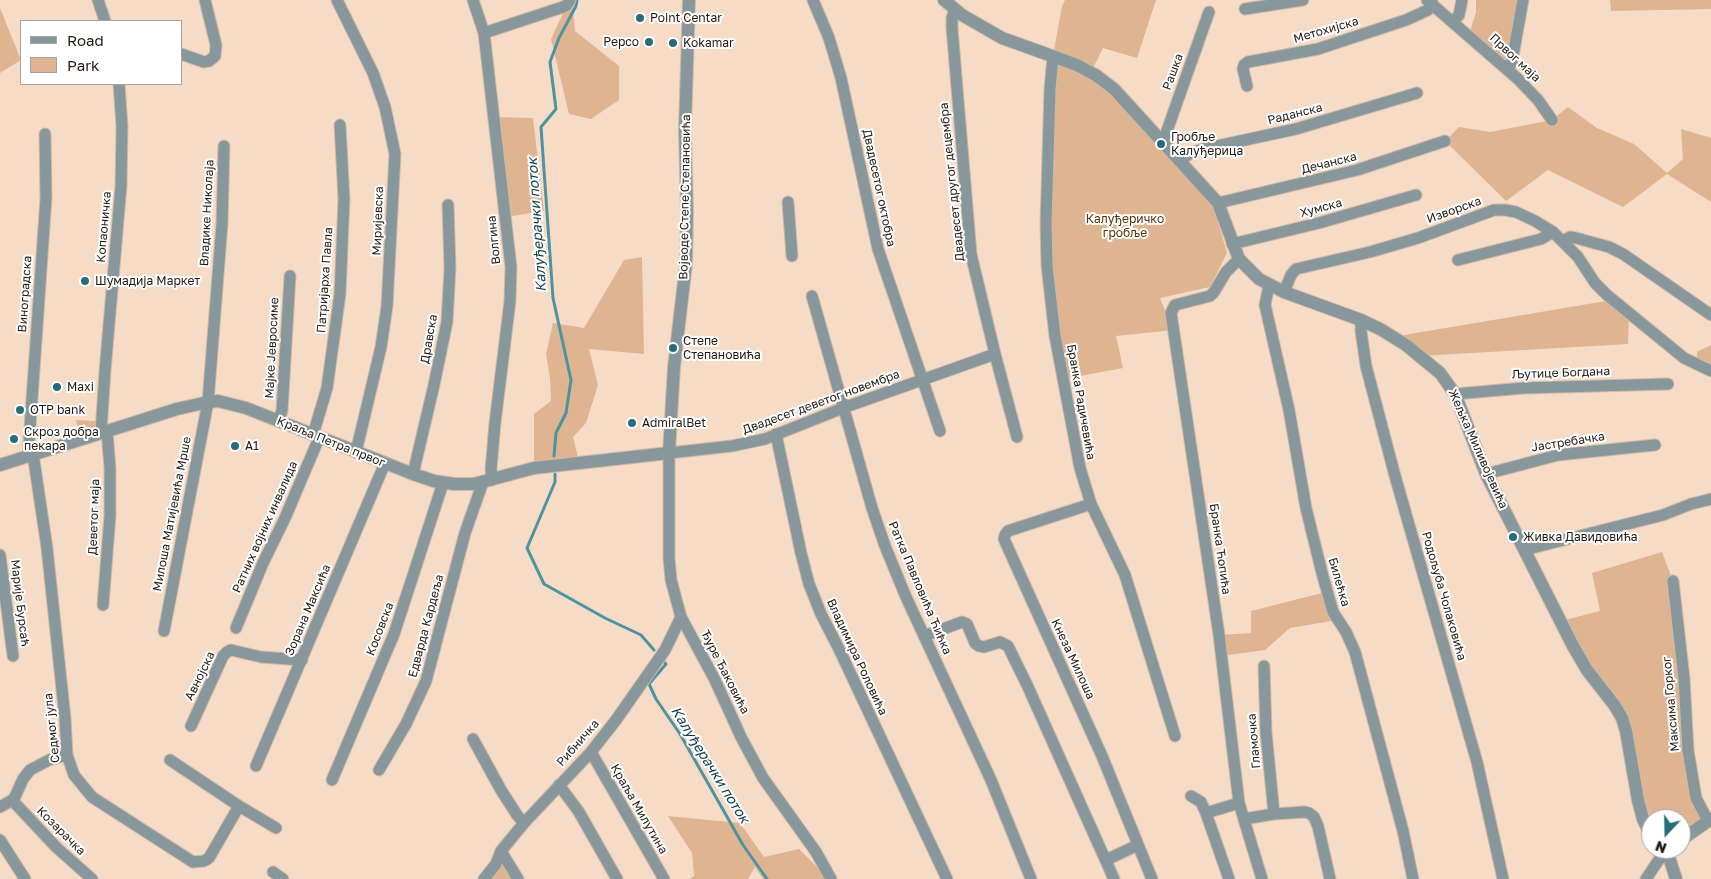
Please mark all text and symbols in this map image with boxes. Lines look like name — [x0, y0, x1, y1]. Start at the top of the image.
place label: Point Centar — [650, 11, 722, 25]
marker: Point Centar — [634, 12, 646, 24]
street label: Метохијска — [1292, 14, 1360, 46]
legend — [20, 20, 182, 85]
text: Road — [67, 31, 104, 49]
street label: Првог маја — [1487, 31, 1543, 85]
place label: Pepco — [603, 35, 639, 49]
marker: Pepco — [643, 36, 655, 48]
place label: Kokamar — [683, 36, 734, 50]
marker: Kokamar — [667, 37, 679, 49]
street label: Рашка — [1160, 52, 1186, 92]
text: Park — [67, 56, 99, 74]
street label: Раданска — [1266, 100, 1324, 128]
street label: Двадесет другог децембра — [936, 102, 968, 262]
street label: Војводе Степе Степановића — [676, 114, 694, 280]
street label: Двадесетог октобра — [860, 128, 898, 248]
place label: Гробље Калуђерица — [1171, 130, 1243, 158]
marker: Гробље Калуђерица — [1155, 138, 1167, 150]
street label: Дечанска — [1300, 149, 1358, 177]
water label: Калуђерачки поток — [524, 157, 550, 293]
street label: Владике Николаја — [197, 159, 217, 267]
street label: Миријевска — [370, 186, 386, 256]
street label: Копаоничка — [94, 191, 114, 263]
street label: Изворска — [1425, 194, 1483, 226]
street label: Хумска — [1298, 195, 1344, 221]
park label: Калуђеричко гробље — [1086, 212, 1164, 240]
street label: Волгина — [484, 215, 504, 265]
street label: Патријарха Павла — [314, 227, 336, 333]
street label: Виноградска — [15, 255, 35, 333]
place label: Шумадија Маркет — [95, 274, 200, 288]
marker: Шумадија Маркет — [79, 275, 91, 287]
street label: Мајке Јевросиме — [262, 297, 282, 399]
street label: Дравска — [418, 313, 440, 365]
place label: Степе Степановића — [683, 334, 761, 362]
marker: Степе Степановића — [667, 342, 679, 354]
street label: Бранка Радичевића — [1064, 343, 1098, 461]
street label: Љутице Богдана — [1512, 364, 1610, 382]
street label: Двадесет деветог новембра — [740, 367, 902, 437]
place label: Maxi — [67, 380, 94, 394]
marker: Maxi — [51, 381, 63, 393]
street label: Жељка Миливојевића — [1445, 387, 1511, 511]
place label: OTP bank — [30, 403, 85, 417]
marker: OTP bank — [14, 404, 26, 416]
street label: Краља Петра првог — [275, 414, 387, 470]
place label: AdmiralBet — [642, 416, 706, 430]
marker: AdmiralBet — [626, 417, 638, 429]
place label: Скроз добра пекара — [24, 425, 99, 453]
street label: Јастребачка — [1530, 429, 1606, 455]
marker: Скроз добра пекара — [8, 433, 20, 445]
street label: Милоша Матијевића Мрше — [150, 435, 194, 593]
place label: A1 — [245, 439, 259, 453]
marker: A1 — [229, 440, 241, 452]
street label: Ратних војних инвалида — [229, 459, 301, 595]
street label: Деветог маја — [85, 479, 103, 555]
street label: Бранка Ћопића — [1206, 502, 1234, 596]
street label: Ратка Павловића Ћићка — [885, 519, 955, 657]
street label: Родољуба Чолаковића — [1419, 530, 1469, 662]
place label: Живка Давидовића — [1523, 530, 1638, 544]
marker: Живка Давидовића — [1507, 531, 1519, 543]
street label: Билећка — [1325, 556, 1353, 608]
street label: Марије Бурсаћ — [8, 559, 32, 647]
street label: Зорана Максића — [282, 562, 334, 658]
street label: Едварда Кардеља — [405, 573, 447, 679]
street label: Владимира Роловића — [824, 597, 890, 717]
street label: Косовска — [363, 600, 397, 658]
street label: Кнеза Милоша — [1048, 616, 1098, 702]
street label: Ђуре Ђаковића — [698, 628, 752, 716]
street label: Авнојска — [182, 649, 218, 703]
street label: Максима Горког — [1660, 656, 1682, 752]
street label: Седмог јула — [41, 692, 63, 764]
water label: Калуђерачки поток — [667, 703, 753, 827]
street label: Гламочка — [1244, 713, 1264, 769]
street label: Рибничка — [554, 717, 602, 769]
street label: Краља Милутина — [607, 762, 671, 856]
street label: Козарачка — [34, 804, 88, 858]
north arrow — [1641, 809, 1691, 859]
text: N — [1653, 838, 1669, 857]

